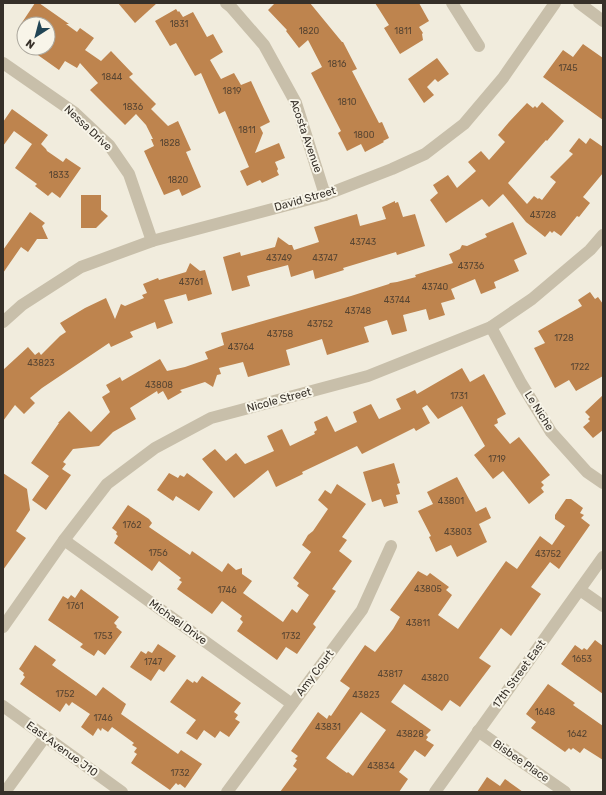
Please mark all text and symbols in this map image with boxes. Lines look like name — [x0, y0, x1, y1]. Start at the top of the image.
north arrow — [16, 16, 56, 56]
house number: 1831 — [170, 19, 188, 29]
house number: 1820 — [299, 26, 320, 36]
house number: 1811 — [394, 26, 412, 36]
text: N — [23, 36, 37, 51]
house number: 1816 — [328, 59, 347, 69]
house number: 1745 — [558, 63, 578, 73]
house number: 1844 — [102, 72, 123, 82]
house number: 1819 — [223, 86, 241, 96]
house number: 1810 — [337, 97, 357, 107]
street label: Acosta Avenue — [287, 98, 325, 174]
house number: 1836 — [123, 102, 144, 112]
street label: Nessa Drive — [62, 103, 114, 153]
house number: 1811 — [238, 125, 256, 135]
house number: 1800 — [353, 130, 375, 140]
house number: 1828 — [160, 138, 181, 148]
house number: 1833 — [49, 170, 69, 180]
house number: 1820 — [168, 175, 189, 185]
street label: David Street — [273, 184, 338, 214]
house number: 43728 — [530, 210, 557, 220]
house number: 43743 — [350, 237, 376, 247]
house number: 43749 — [266, 253, 292, 263]
house number: 43747 — [312, 253, 338, 263]
house number: 43736 — [458, 261, 485, 271]
house number: 43761 — [179, 277, 203, 287]
house number: 43740 — [422, 282, 449, 292]
house number: 43744 — [384, 295, 411, 305]
house number: 43748 — [345, 306, 372, 316]
house number: 43752 — [307, 319, 333, 329]
house number: 43758 — [267, 329, 294, 339]
house number: 1728 — [554, 333, 574, 343]
house number: 43764 — [228, 342, 255, 352]
house number: 43823 — [27, 358, 55, 368]
house number: 1722 — [570, 362, 590, 372]
house number: 43808 — [145, 380, 173, 390]
street label: Nicole Street — [245, 385, 313, 415]
street label: Le Niche — [522, 389, 556, 433]
house number: 1731 — [450, 391, 468, 401]
house number: 1719 — [488, 454, 506, 464]
house number: 43801 — [438, 496, 464, 506]
house number: 1762 — [123, 520, 141, 530]
house number: 43803 — [444, 527, 472, 537]
house number: 1756 — [148, 548, 168, 558]
house number: 43752 — [535, 549, 561, 559]
house number: 43805 — [414, 584, 442, 594]
house number: 1746 — [217, 585, 237, 595]
street label: Michael Drive — [147, 597, 209, 647]
house number: 1761 — [66, 601, 84, 611]
house number: 43811 — [406, 618, 430, 628]
house number: 1753 — [93, 631, 113, 641]
house number: 1732 — [281, 631, 301, 641]
street label: 17th Street East — [490, 637, 549, 711]
street label: Amy Court — [293, 647, 337, 699]
house number: 1653 — [572, 654, 592, 664]
house number: 1747 — [144, 657, 162, 667]
house number: 43817 — [377, 669, 403, 679]
house number: 43820 — [421, 673, 449, 683]
house number: 1752 — [55, 689, 75, 699]
house number: 43823 — [352, 690, 380, 700]
house number: 1648 — [535, 707, 556, 717]
house number: 1746 — [93, 713, 113, 723]
street label: East Avenue J10 — [24, 719, 100, 779]
house number: 43831 — [315, 722, 341, 732]
house number: 43828 — [396, 729, 424, 739]
house number: 1642 — [567, 729, 587, 739]
street label: Bisbee Place — [491, 737, 551, 785]
house number: 43834 — [367, 761, 395, 771]
house number: 1732 — [170, 768, 190, 778]

